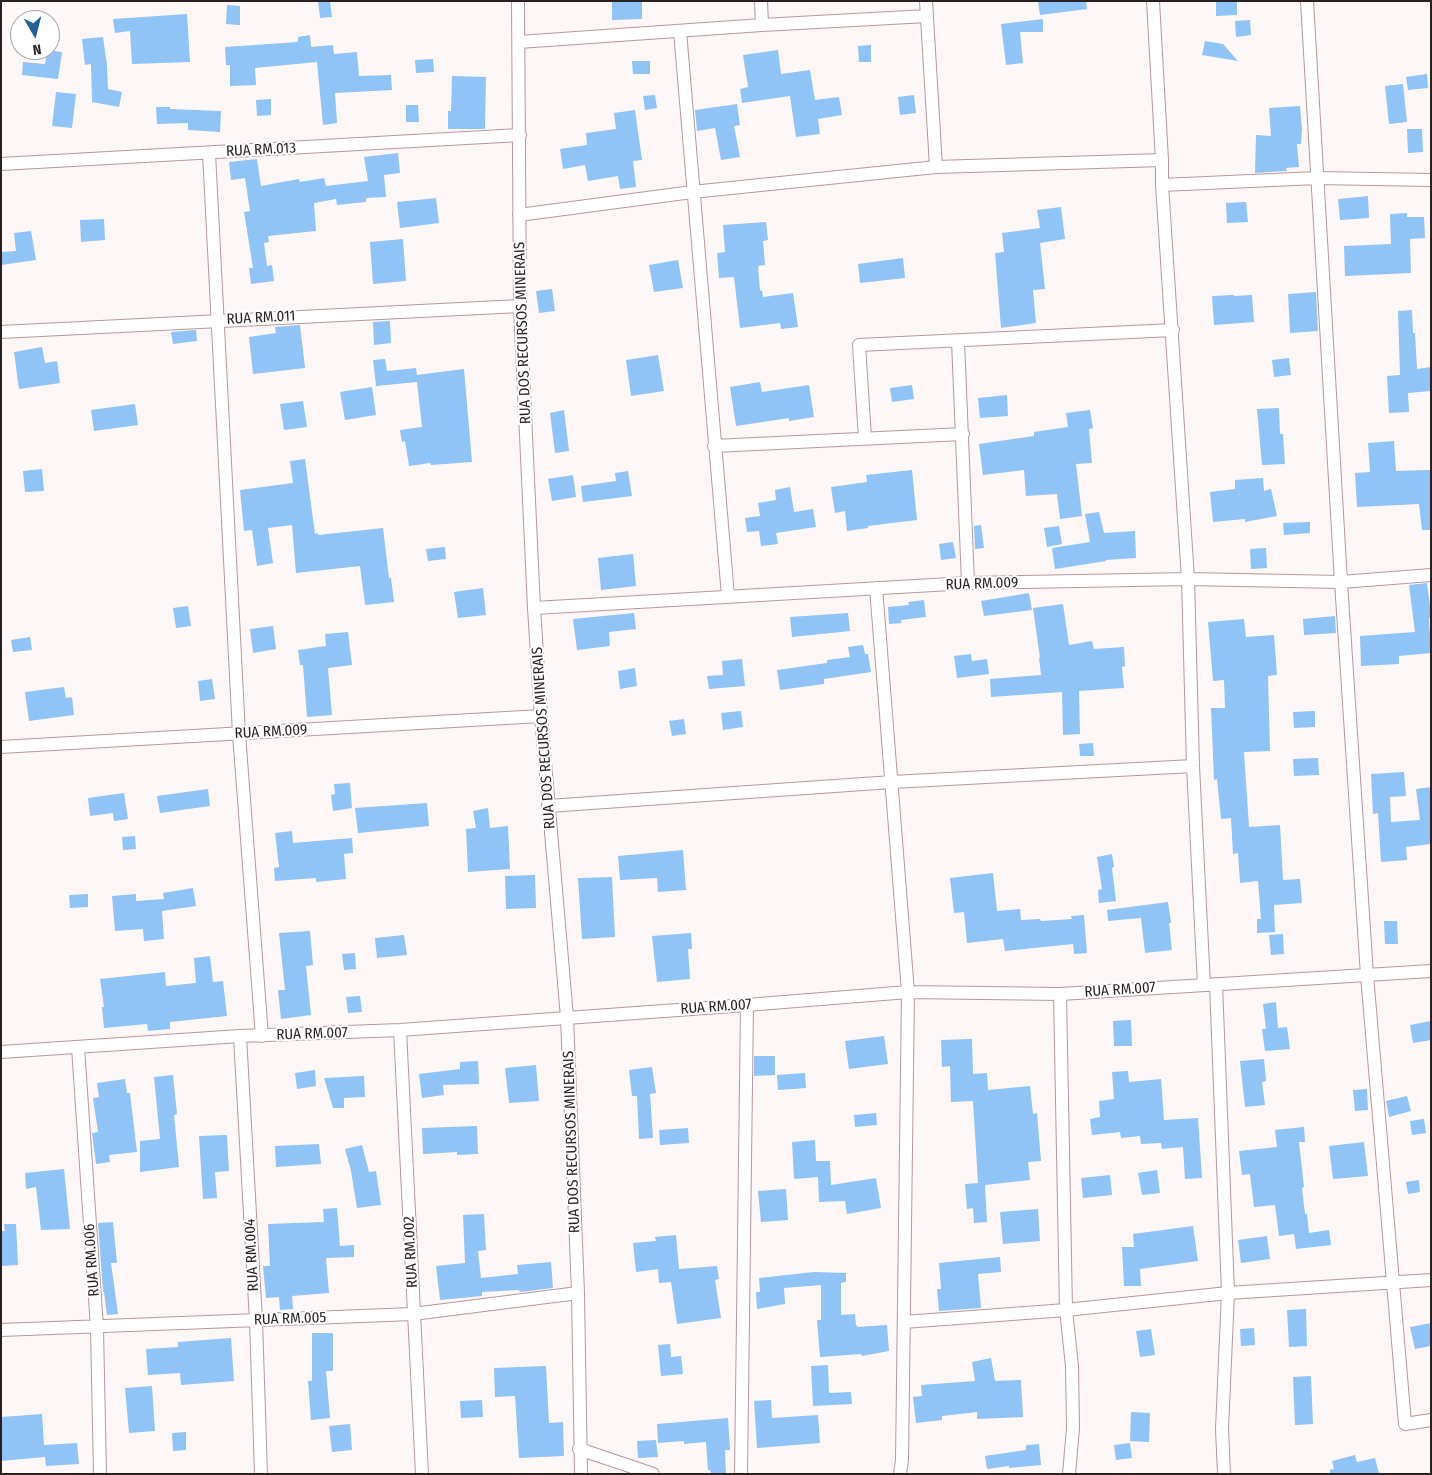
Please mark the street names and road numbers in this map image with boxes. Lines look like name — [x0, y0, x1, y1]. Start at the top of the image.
street label: RUA RM.013 — [226, 139, 296, 161]
street label: RUA DOS RECURSOS MINERAIS — [511, 241, 535, 425]
street label: RUA RM.011 — [226, 307, 296, 329]
street label: RUA RM.009 — [945, 574, 1019, 594]
street label: RUA DOS RECURSOS MINERAIS — [529, 646, 559, 830]
street label: RUA RM.009 — [234, 721, 308, 743]
street label: RUA RM.007 — [1084, 979, 1156, 1001]
street label: RUA RM.007 — [680, 996, 752, 1018]
street label: RUA RM.007 — [276, 1024, 348, 1044]
street label: RUA DOS RECURSOS MINERAIS — [560, 1050, 584, 1234]
street label: RUA RM.002 — [400, 1216, 422, 1288]
street label: RUA RM.004 — [241, 1218, 263, 1292]
street label: RUA RM.006 — [80, 1223, 104, 1297]
street label: RUA RM.005 — [253, 1309, 327, 1329]

